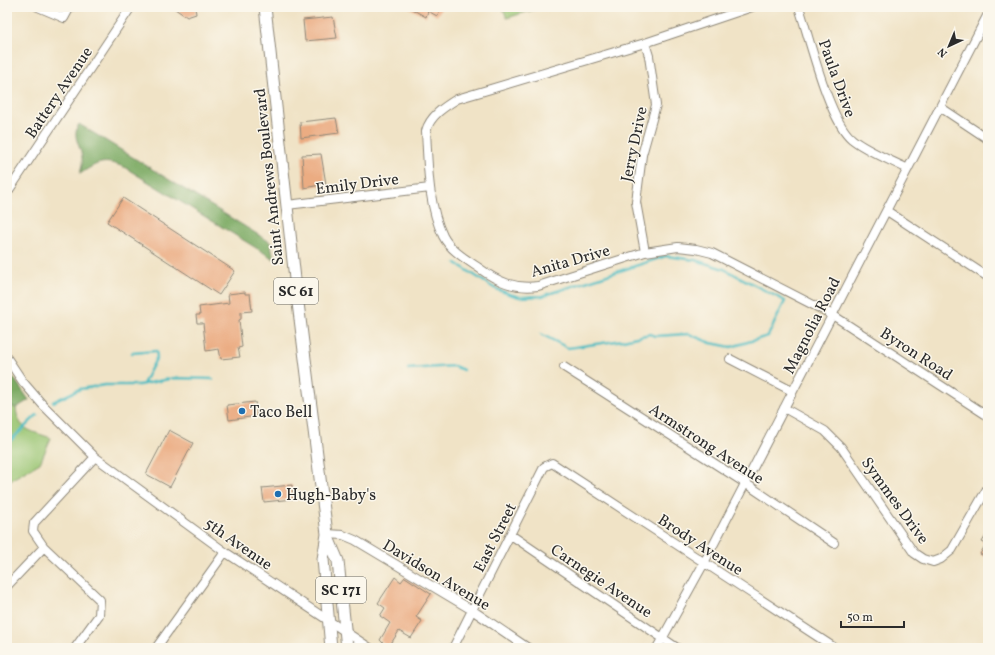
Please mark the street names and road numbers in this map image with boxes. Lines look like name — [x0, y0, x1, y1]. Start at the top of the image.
street label: Paula Drive — [812, 37, 860, 121]
street label: Battery Avenue — [21, 43, 99, 143]
street label: Saint Andrews Boulevard — [250, 87, 290, 267]
street label: Jerry Drive — [616, 105, 654, 184]
street label: Emily Drive — [314, 169, 400, 201]
street label: Anita Drive — [528, 240, 613, 284]
street label: Magnolia Road — [779, 274, 847, 378]
road number: SC 61 — [274, 278, 318, 304]
street label: Byron Road — [875, 323, 957, 386]
street label: Armstrong Avenue — [644, 399, 768, 490]
street label: Symmes Drive — [855, 453, 933, 549]
street label: East Street — [469, 499, 523, 576]
street label: Brody Avenue — [653, 510, 747, 582]
street label: 5th Avenue — [199, 513, 276, 576]
street label: Davidson Avenue — [378, 535, 494, 617]
street label: Carnegie Avenue — [546, 539, 656, 624]
road number: SC 171 — [316, 577, 366, 603]

